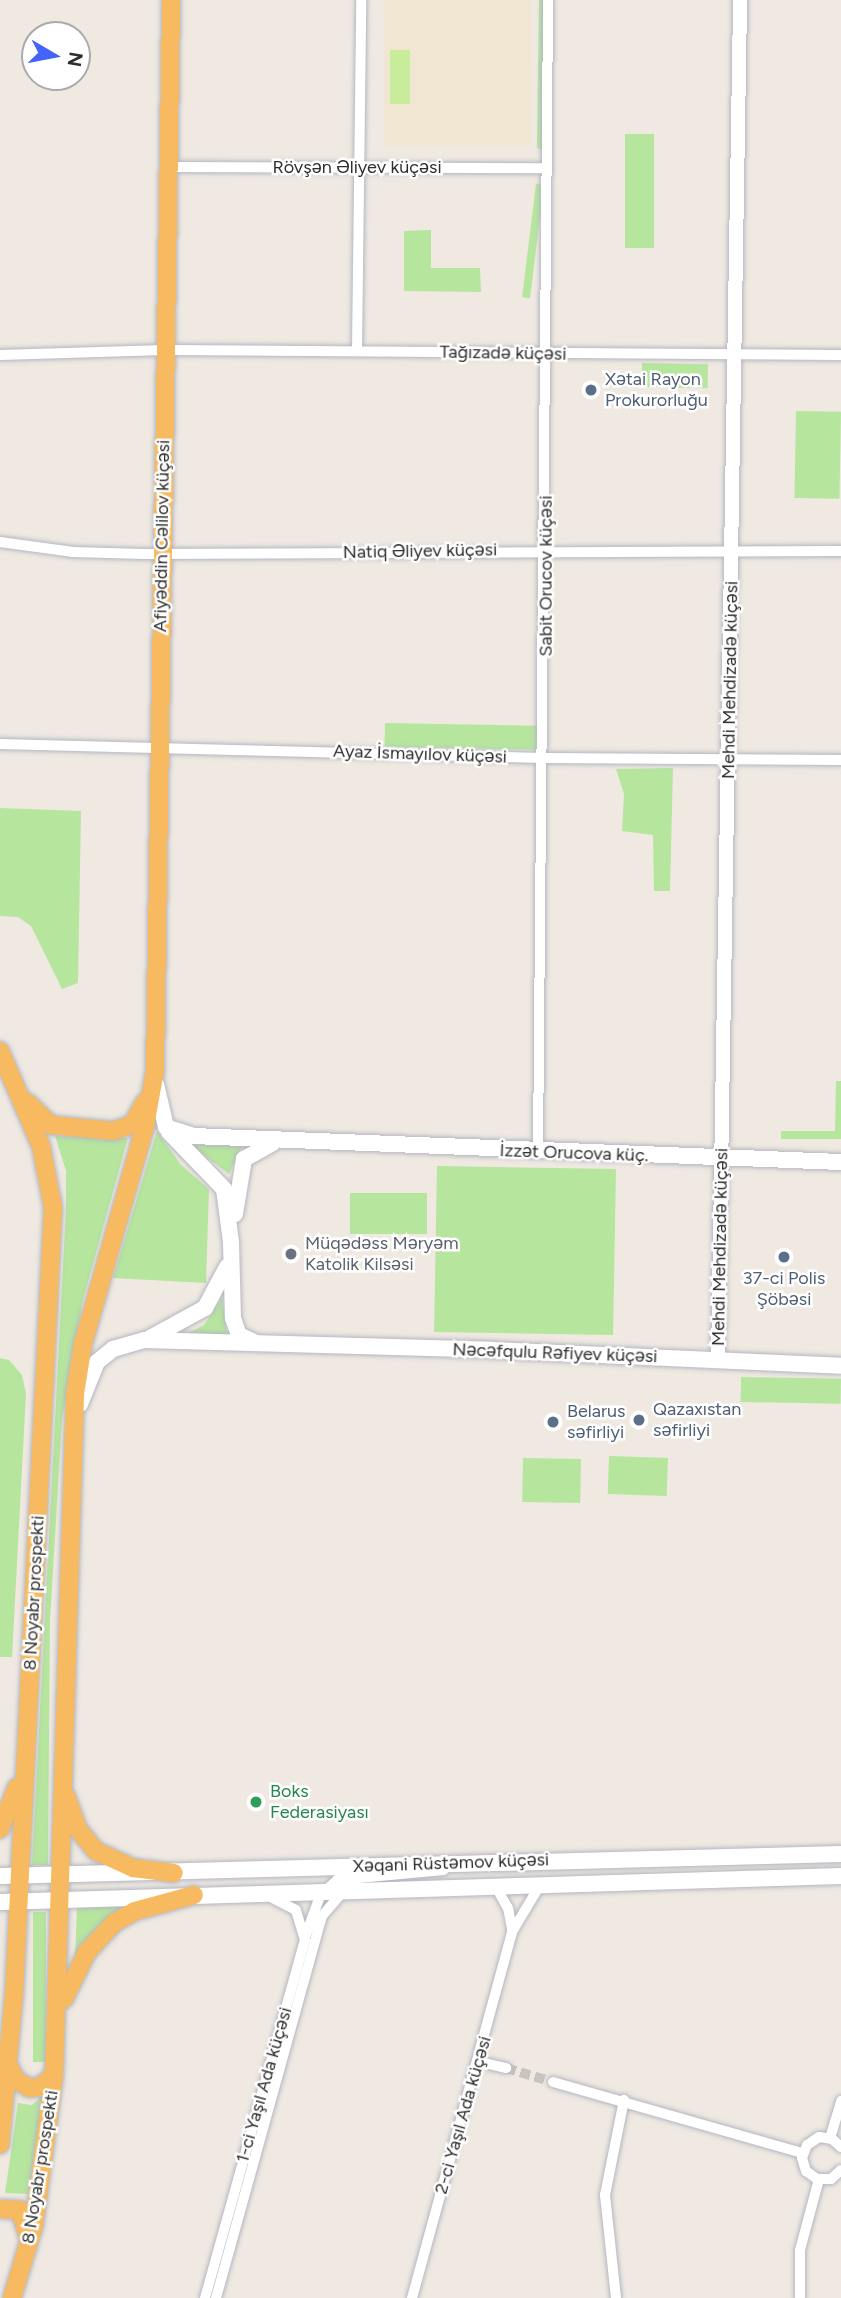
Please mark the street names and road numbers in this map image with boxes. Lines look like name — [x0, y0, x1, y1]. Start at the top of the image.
street label: Rövşən Əliyev küçəsi — [272, 156, 442, 178]
street label: Tağızadə küçəsi — [439, 341, 567, 365]
street label: Afiyəddin Cəlilov küçəsi — [150, 440, 174, 632]
street label: Sabit Orucov küçəsi — [535, 495, 557, 657]
street label: Natiq Əliyev küçəsi — [343, 539, 497, 563]
street label: Mehdi Mehdizadə küçəsi — [717, 581, 743, 779]
street label: Ayaz İsmayılov küçəsi — [333, 740, 507, 768]
street label: İzzət Orucova küç. — [499, 1140, 649, 1166]
street label: Mehdi Mehdizadə küçəsi — [707, 1148, 733, 1346]
street label: Nəcəfqulu Rəfiyev küçəsi — [452, 1339, 658, 1367]
street label: 8 Noyabr prospekti — [19, 1515, 49, 1671]
street label: Xəqani Rüstəmov küçəsi — [353, 1849, 549, 1877]
street label: 1-ci Yaşıl Ada küçəsi — [231, 2005, 297, 2165]
street label: 2-ci Yaşıl Ada küçəsi — [430, 2034, 496, 2196]
street label: 8 Noyabr prospekti — [17, 2089, 63, 2245]

